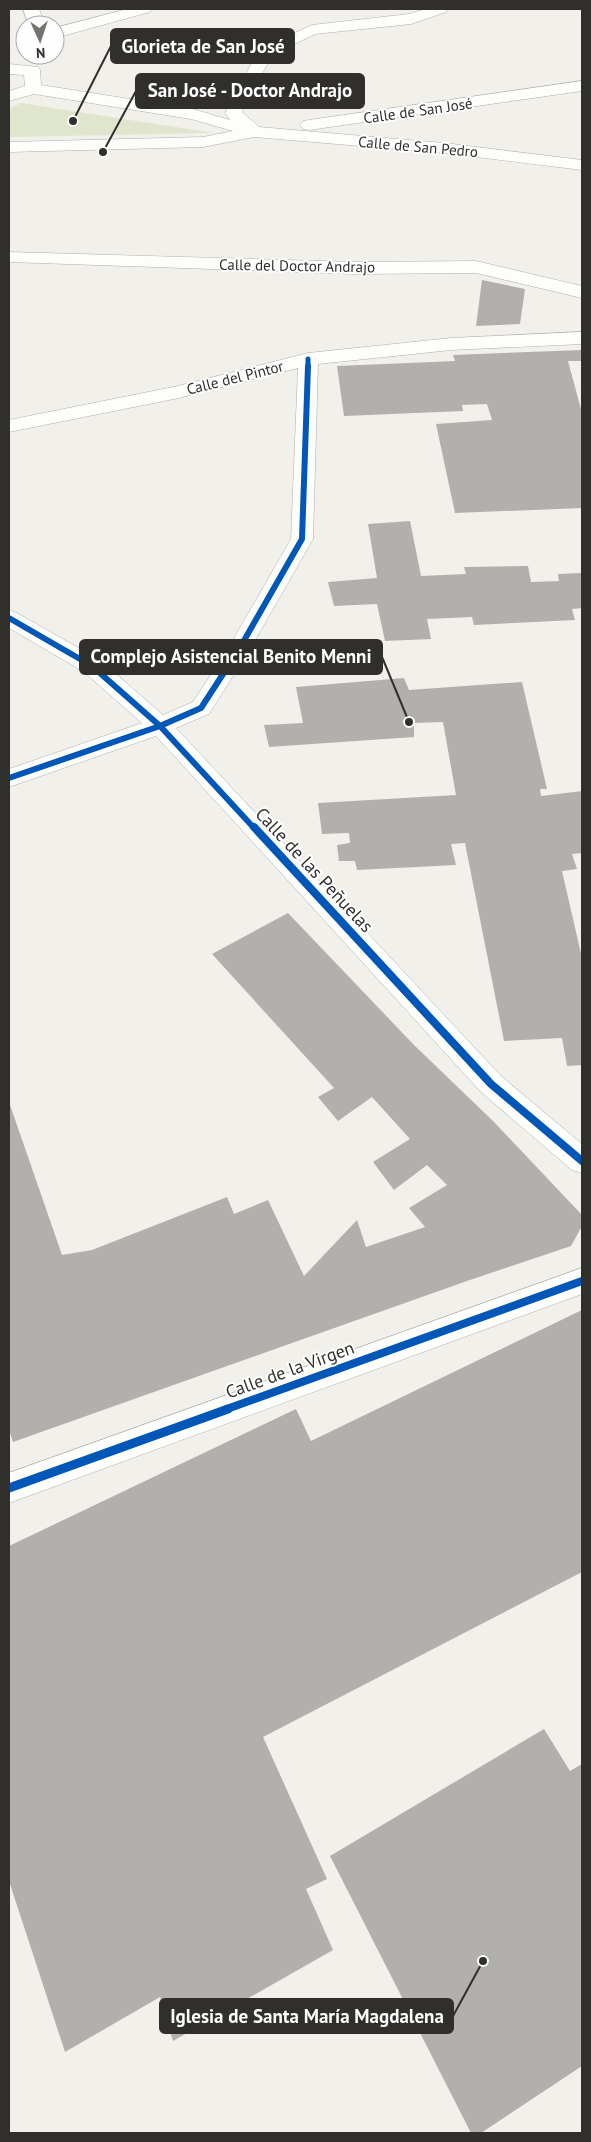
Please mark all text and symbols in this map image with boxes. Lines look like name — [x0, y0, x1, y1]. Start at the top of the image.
north arrow — [15, 15, 65, 65]
callout: Glorieta de San José — [111, 29, 294, 63]
text: Glorieta de San José — [121, 34, 285, 58]
text: N — [36, 44, 46, 62]
callout: San José - Doctor Andrajo — [136, 74, 364, 108]
text: San José - Doctor Andrajo — [148, 78, 352, 102]
street label: Calle de San José — [362, 93, 474, 128]
street label: Calle de San Pedro — [357, 132, 479, 161]
street label: Calle del Doctor Andrajo — [219, 255, 375, 276]
street label: Calle del Pintor — [185, 356, 285, 399]
callout: Complejo Asistencial Benito Menni — [80, 640, 382, 674]
text: Complejo Asistencial Benito Menni — [90, 644, 372, 668]
street label: Calle de las Peñuelas — [251, 802, 378, 937]
street label: Calle de la Virgen — [222, 1336, 357, 1403]
callout: Iglesia de Santa María Magdalena — [160, 1999, 453, 2033]
text: Iglesia de Santa María Magdalena — [170, 2004, 444, 2028]

